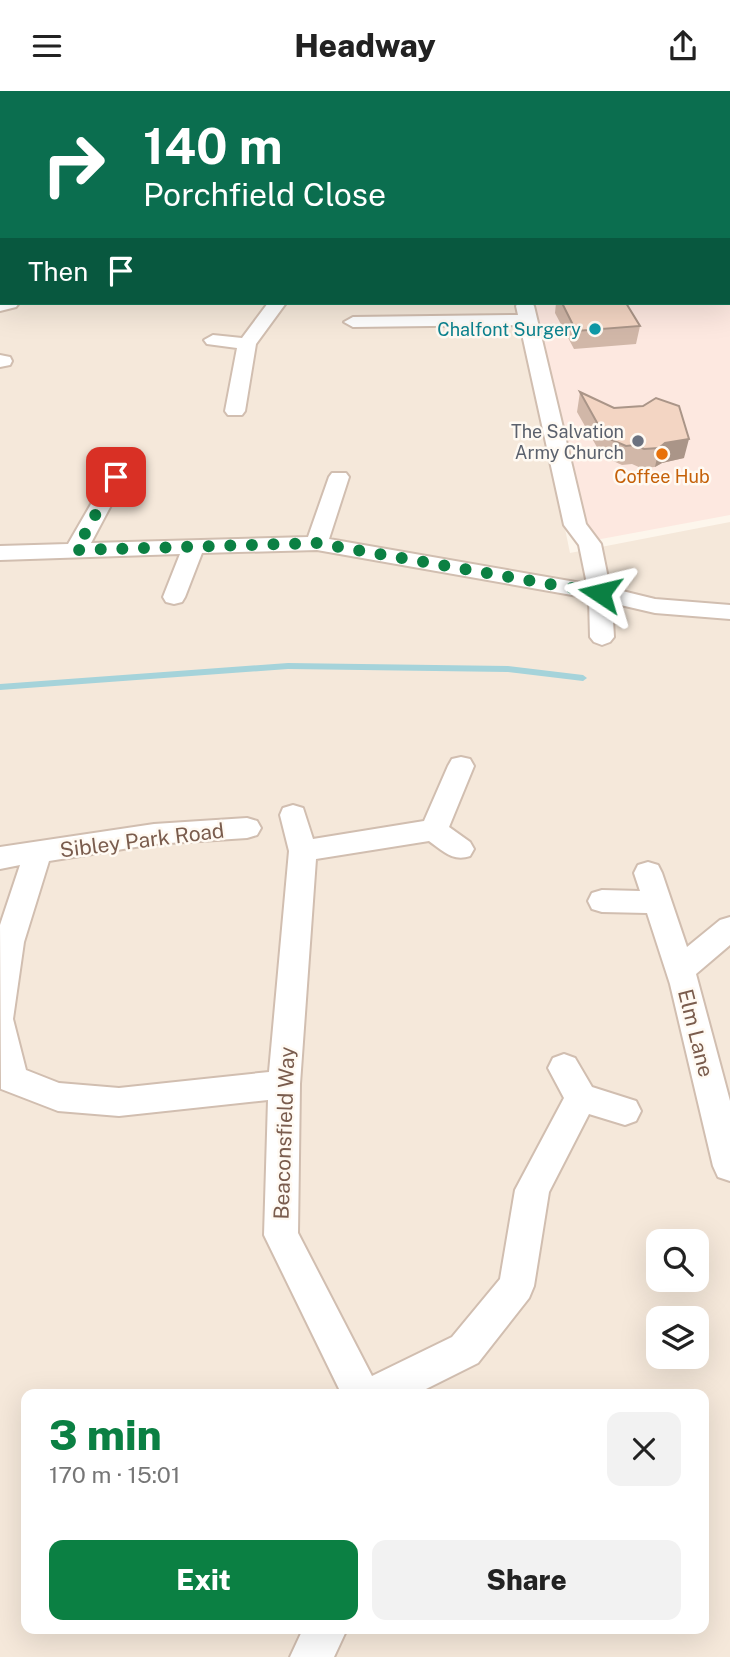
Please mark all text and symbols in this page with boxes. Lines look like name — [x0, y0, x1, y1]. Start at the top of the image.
icon: menu — [28, 27, 66, 65]
text: Headway — [294, 27, 436, 64]
icon: share — [664, 27, 702, 65]
text: 140 m — [143, 117, 283, 175]
icon: right — [28, 119, 119, 210]
text: Porchfield Close — [143, 176, 386, 213]
icon: arrive — [102, 252, 140, 290]
text: Then — [28, 256, 88, 287]
place label: Chalfont Surgery — [437, 319, 581, 340]
marker: Chalfont Surgery — [587, 321, 603, 337]
place label: The Salvation Army Church — [511, 421, 624, 463]
marker: The Salvation Army Church — [630, 433, 646, 449]
marker: Coffee Hub — [654, 446, 670, 462]
pin — [86, 447, 146, 507]
icon: arrive — [97, 458, 135, 496]
place label: Coffee Hub — [614, 466, 710, 487]
position arrow — [563, 556, 637, 630]
street label: Sibley Park Road — [58, 818, 226, 862]
street label: Elm Lane — [673, 986, 719, 1080]
street label: Beaconsfield Way — [268, 1046, 300, 1220]
map controls — [646, 1229, 709, 1369]
button: search — [646, 1229, 709, 1292]
button: layers — [646, 1306, 709, 1369]
text: 3 min — [49, 1410, 162, 1459]
button: close — [607, 1412, 681, 1486]
text: 170 m · 15:01 — [49, 1461, 180, 1488]
button: Exit — [49, 1540, 358, 1620]
button: Share — [372, 1540, 681, 1620]

